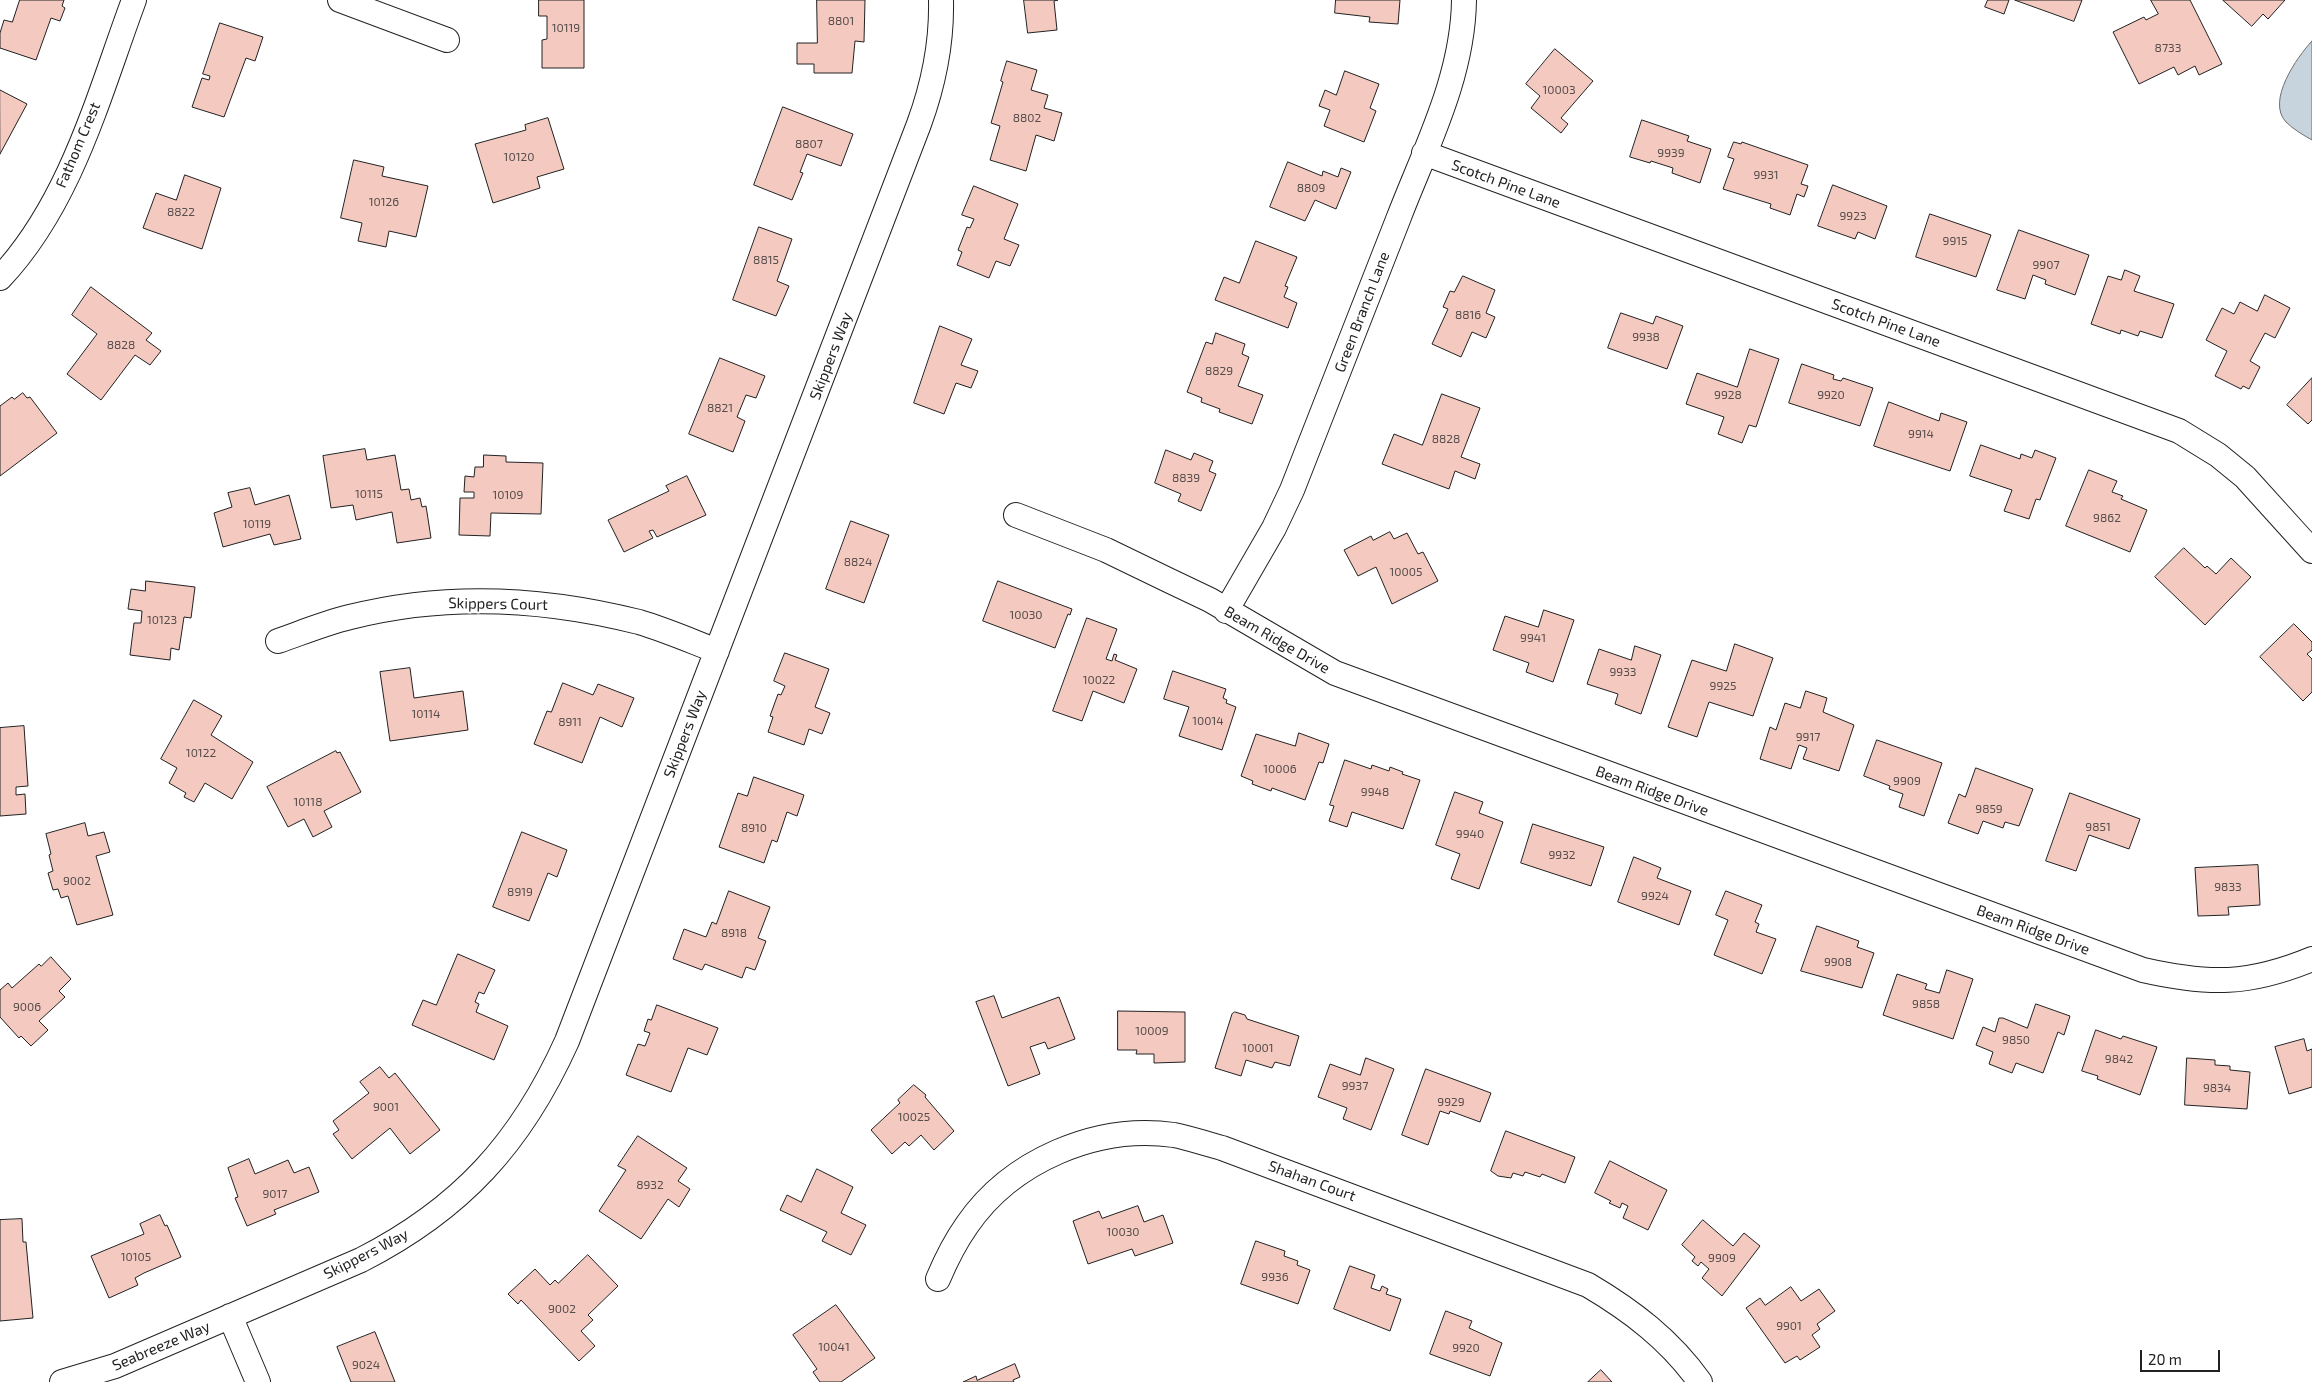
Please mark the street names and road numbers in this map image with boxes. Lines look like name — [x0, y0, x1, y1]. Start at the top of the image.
street label: Fathom Crest — [52, 100, 104, 190]
street label: Scotch Pine Lane — [1449, 156, 1563, 212]
street label: Green Branch Lane — [1331, 249, 1393, 375]
street label: Scotch Pine Lane — [1829, 295, 1943, 351]
street label: Skippers Way — [806, 310, 856, 402]
street label: Skippers Court — [448, 594, 548, 614]
street label: Beam Ridge Drive — [1221, 602, 1333, 678]
street label: Skippers Way — [660, 688, 710, 780]
street label: Beam Ridge Drive — [1593, 762, 1711, 820]
street label: Beam Ridge Drive — [1974, 901, 2092, 959]
street label: Shahan Court — [1266, 1157, 1358, 1205]
street label: Skippers Way — [321, 1225, 411, 1283]
street label: Seabreeze Way — [109, 1317, 213, 1375]

